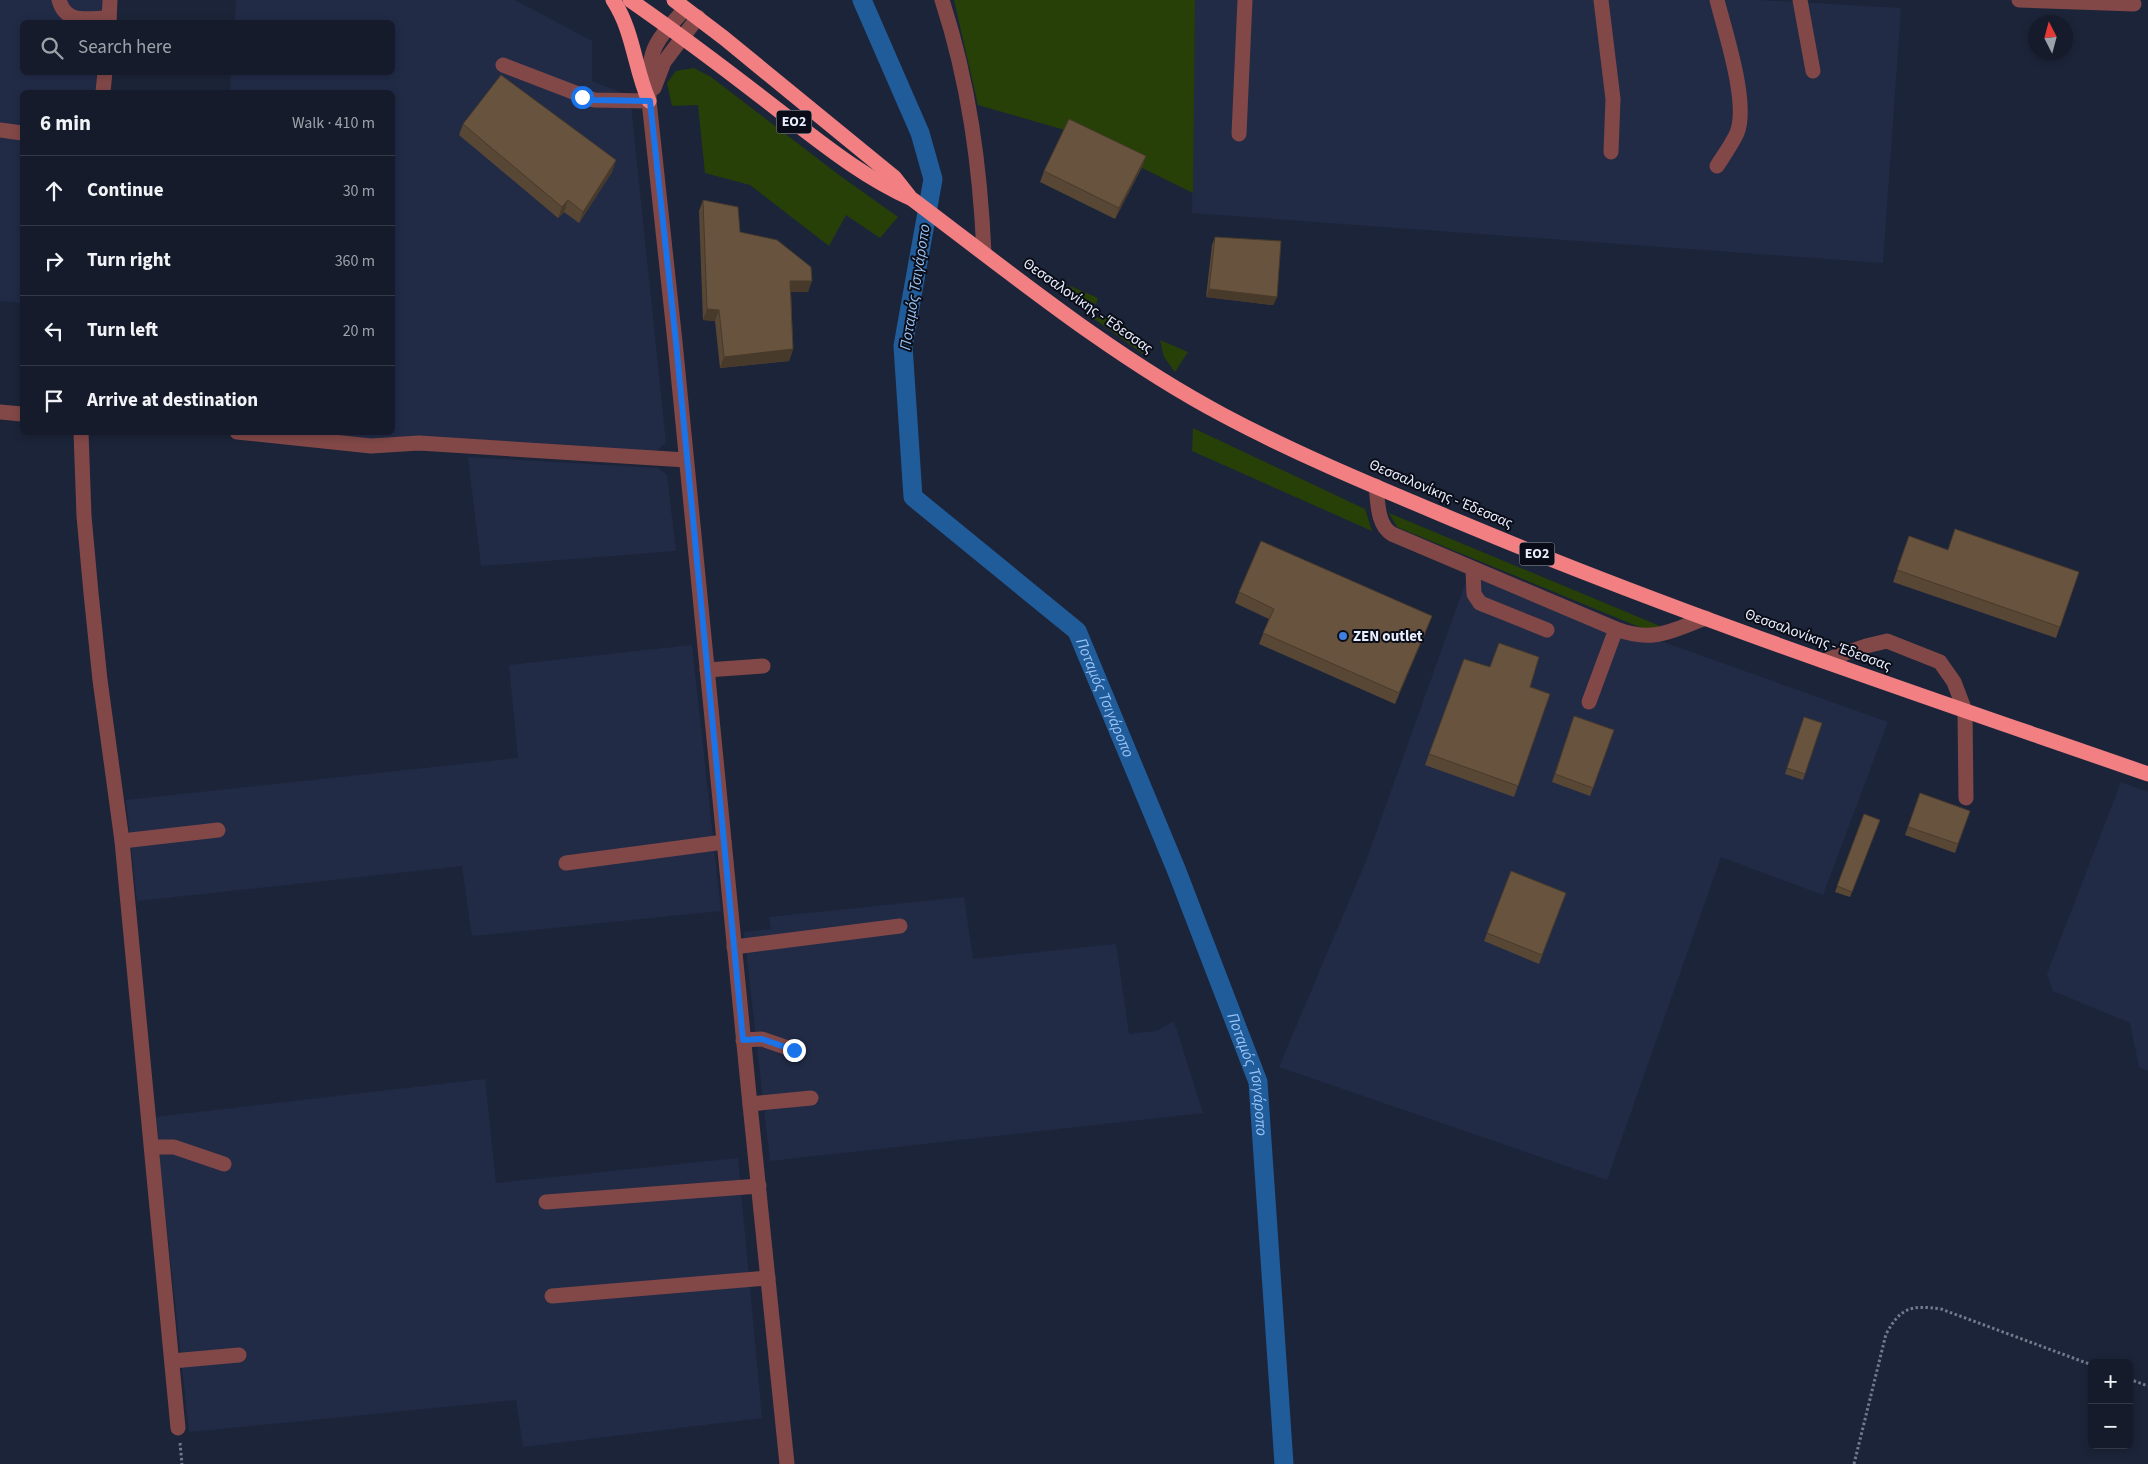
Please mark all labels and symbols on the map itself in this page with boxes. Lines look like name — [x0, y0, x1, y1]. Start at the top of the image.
north arrow — [2028, 15, 2073, 60]
route start — [571, 86, 594, 109]
road number: ΕΟ2 — [776, 110, 812, 134]
water label: Ποταμός Τσιγάροπο — [894, 222, 936, 352]
street label: Θεσσαλονίκης - Έδεσσας — [1019, 253, 1158, 359]
street label: Θεσσαλονίκης - Έδεσσας — [1366, 454, 1517, 534]
road number: ΕΟ2 — [1520, 542, 1554, 566]
street label: Θεσσαλονίκης - Έδεσσας — [1742, 604, 1895, 676]
place label: ZEN outlet — [1353, 626, 1423, 647]
marker: ZEN outlet — [1337, 630, 1349, 642]
water label: Ποταμός Τσιγάροπο — [1070, 635, 1139, 761]
water label: Ποταμός Τσιγάροπο — [1221, 1010, 1273, 1137]
route end — [783, 1039, 806, 1062]

